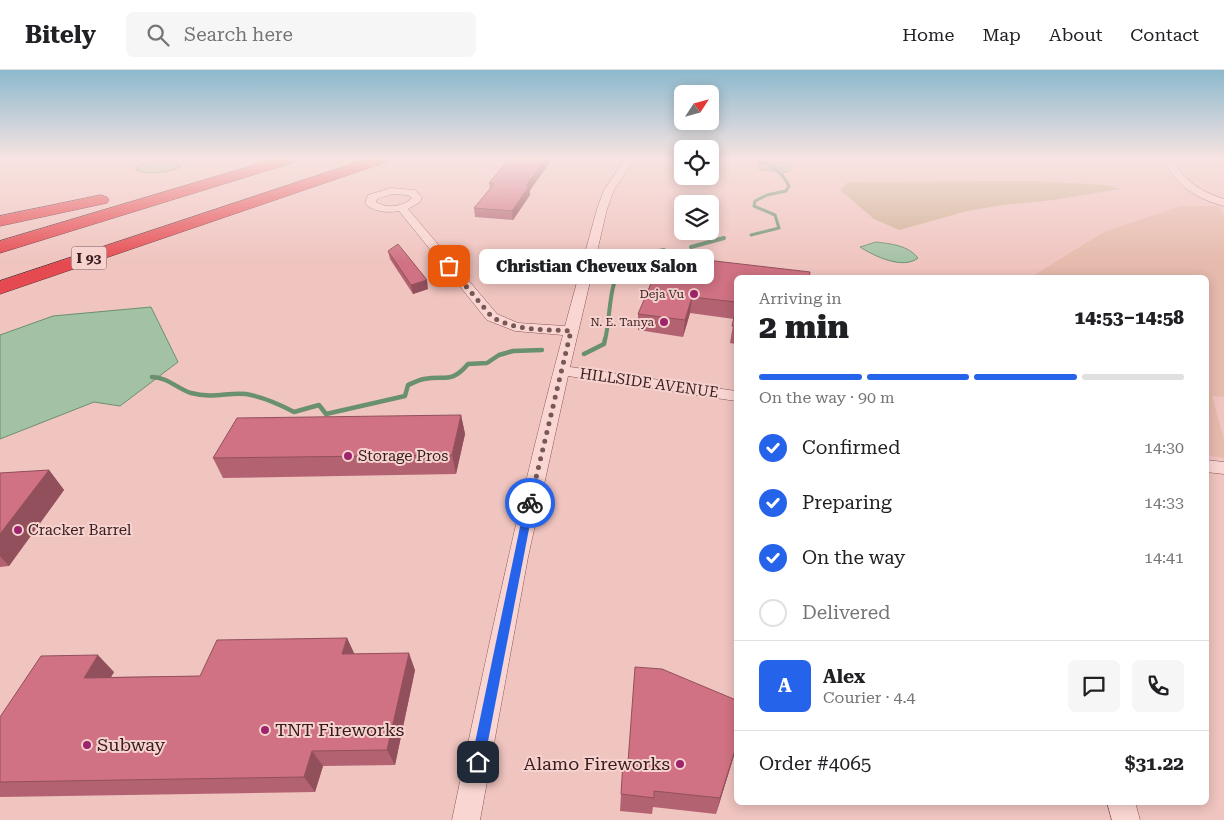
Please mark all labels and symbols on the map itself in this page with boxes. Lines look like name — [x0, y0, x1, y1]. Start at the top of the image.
north arrow — [674, 85, 719, 130]
pin — [428, 245, 470, 287]
road number: I 93 — [72, 247, 106, 270]
callout: Christian Cheveux Salon — [479, 248, 714, 284]
place label: Deja Vu — [639, 287, 685, 301]
marker: Deja Vu — [688, 288, 700, 300]
place label: N. E. Tanya — [590, 315, 654, 329]
marker: N. E. Tanya — [658, 316, 670, 328]
street label: HILLSIDE AVENUE — [578, 364, 720, 402]
place label: Storage Pros — [358, 447, 448, 465]
marker: Storage Pros — [342, 450, 354, 462]
courier — [505, 478, 555, 528]
place label: Cracker Barrel — [28, 521, 132, 539]
marker: Cracker Barrel — [12, 524, 24, 536]
place label: TNT Fireworks — [275, 719, 404, 740]
marker: TNT Fireworks — [259, 724, 271, 736]
place label: Subway — [97, 734, 166, 755]
marker: Subway — [81, 739, 93, 751]
pin — [457, 741, 499, 783]
place label: Alamo Fireworks — [524, 753, 670, 774]
marker: Alamo Fireworks — [674, 758, 686, 770]

